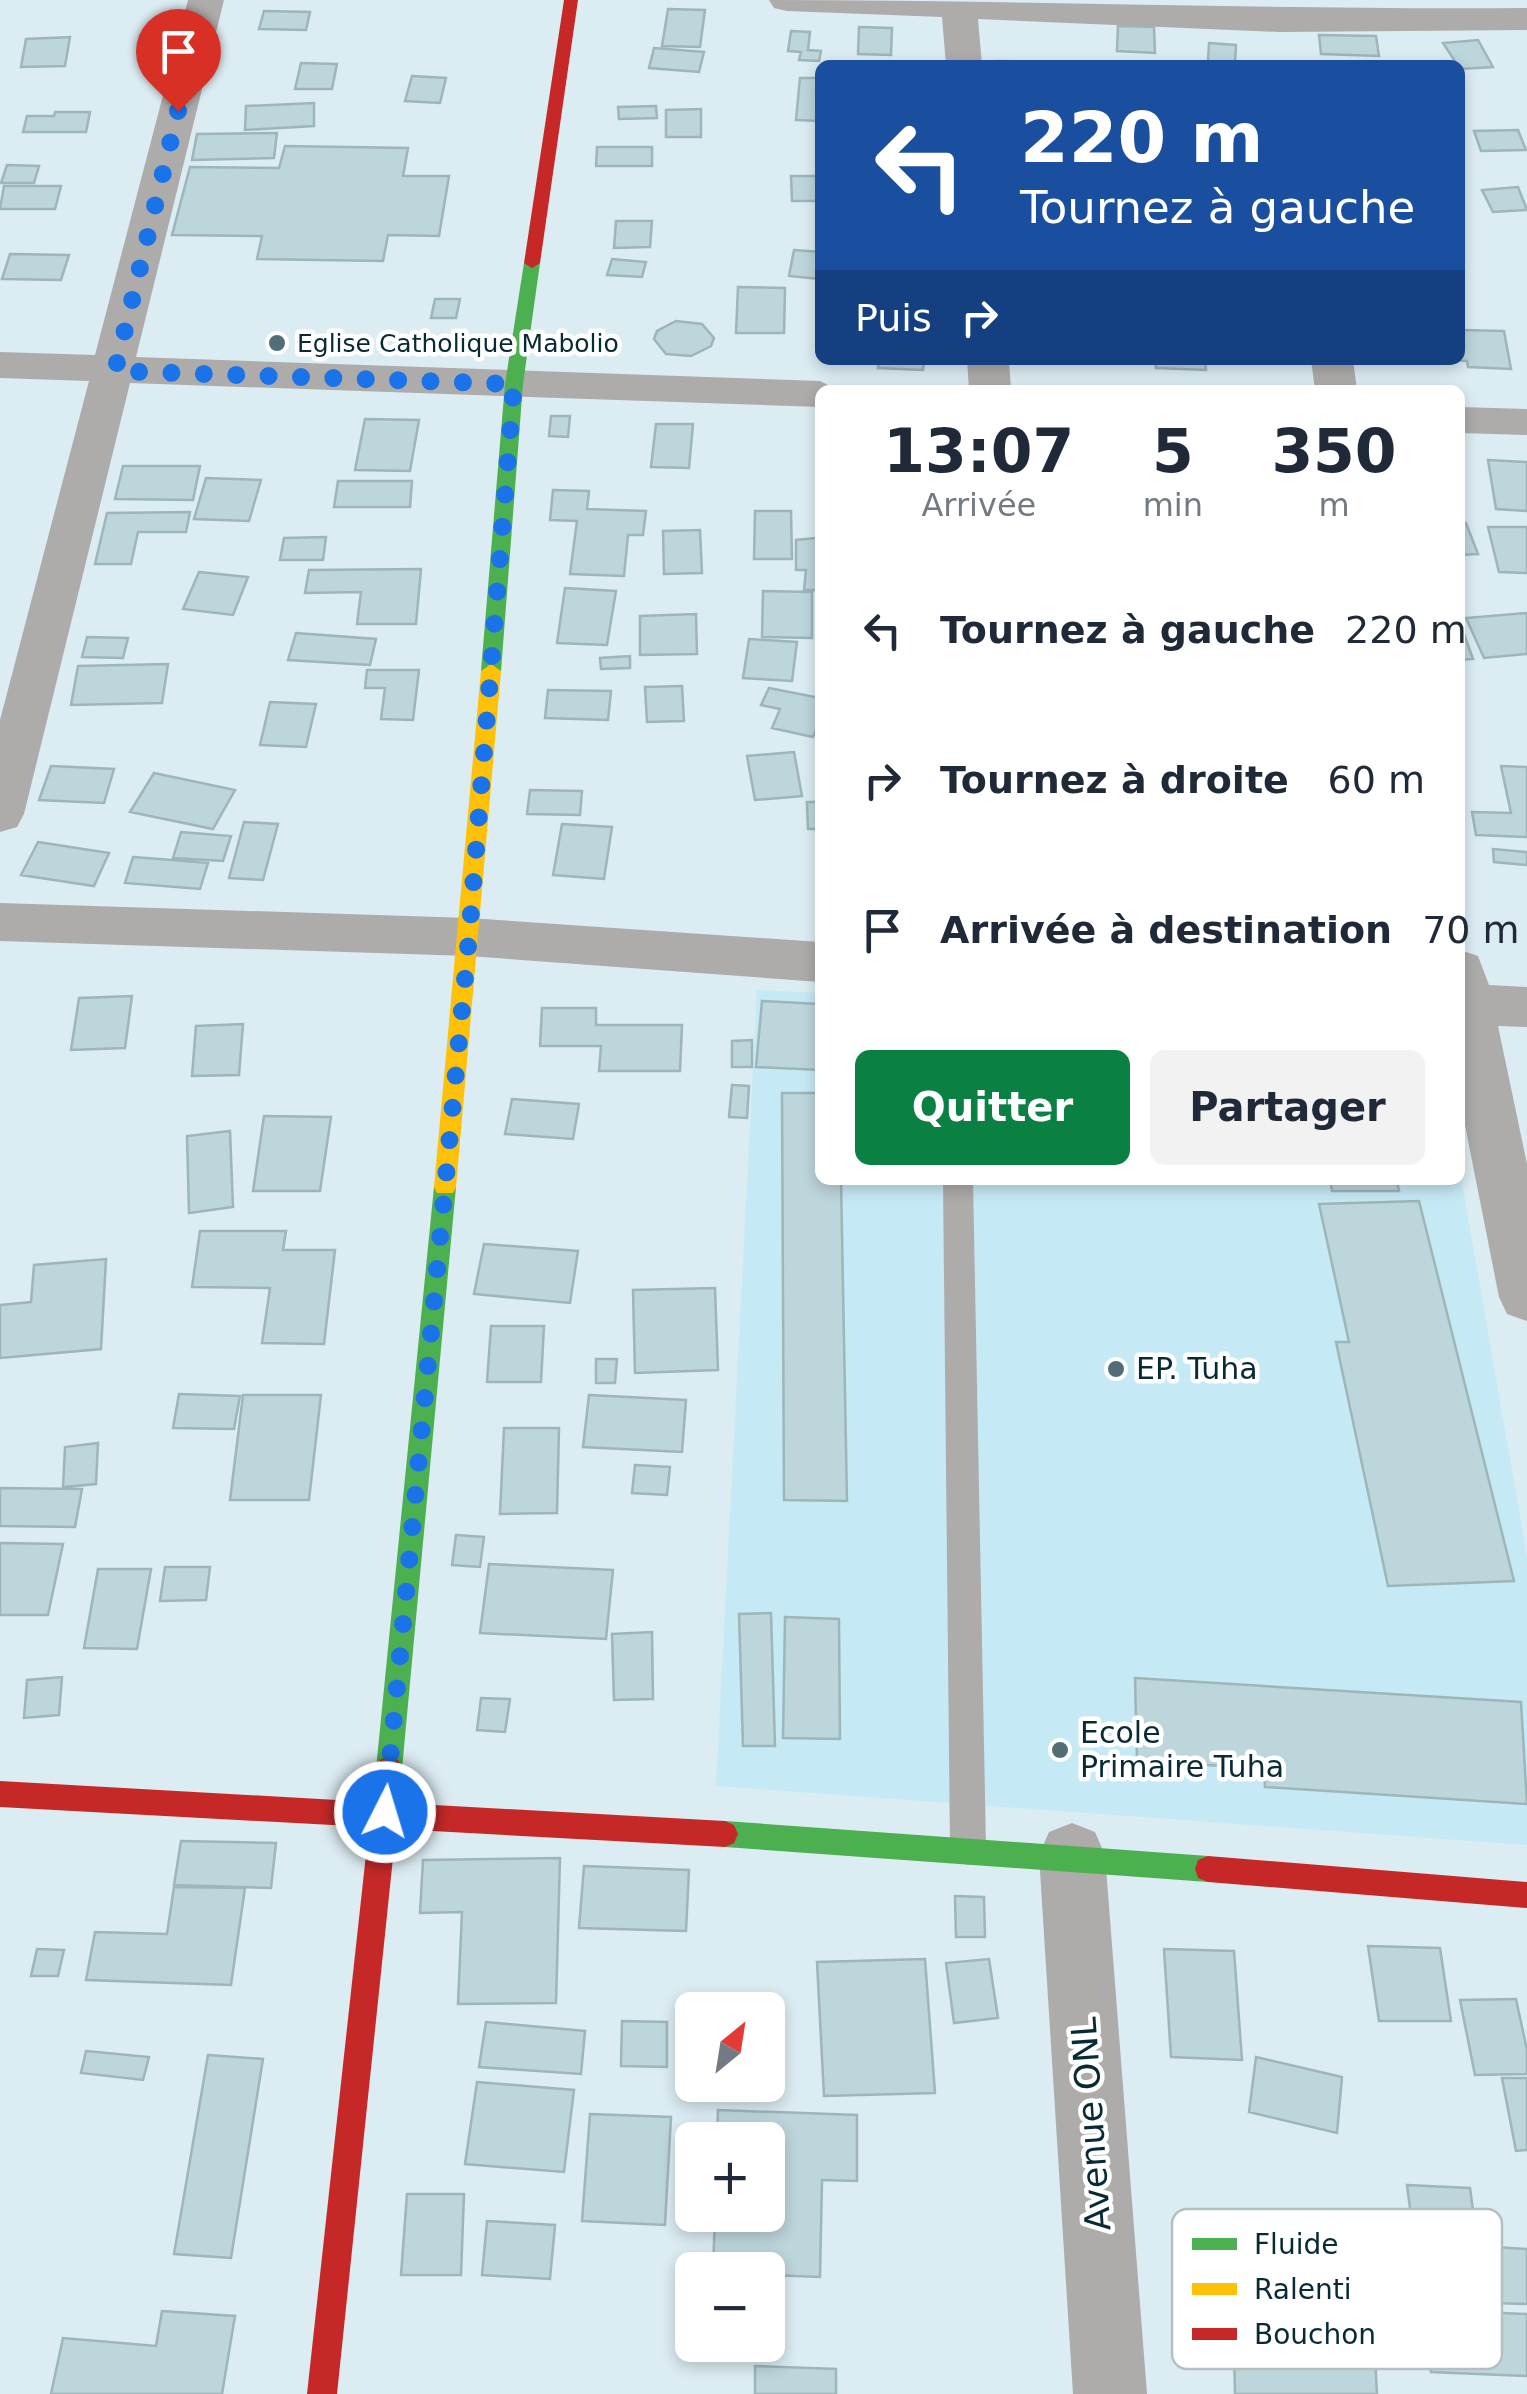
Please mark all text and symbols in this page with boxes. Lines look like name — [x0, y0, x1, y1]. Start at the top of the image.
pin — [136, 9, 221, 112]
icon: arrive — [151, 24, 206, 79]
text: 220 m — [1020, 97, 1263, 179]
icon: left — [855, 100, 985, 230]
text: Tournez à gauche — [1020, 181, 1415, 234]
icon: right — [952, 290, 1007, 345]
text: Puis — [855, 296, 932, 340]
place label: Eglise Catholique Mabolio — [297, 329, 619, 358]
marker: Eglise Catholique Mabolio — [266, 332, 288, 354]
text: 13:07 — [883, 416, 1074, 486]
text: 5 — [1152, 416, 1194, 486]
text: 350 — [1271, 416, 1397, 486]
text: Arrivée — [921, 486, 1036, 524]
text: min — [1143, 486, 1203, 524]
text: m — [1318, 486, 1350, 524]
icon: left — [855, 603, 910, 658]
text: Tournez à gauche — [940, 608, 1315, 652]
text: 220 m — [1345, 608, 1467, 652]
icon: right — [855, 753, 910, 808]
text: Tournez à droite — [940, 758, 1289, 802]
text: 60 m — [1328, 758, 1425, 802]
icon: arrive — [855, 903, 910, 958]
text: Arrivée à destination — [940, 908, 1392, 952]
text: 70 m — [1422, 908, 1520, 952]
button: Quitter — [855, 1050, 1130, 1165]
button: Partager — [1150, 1050, 1425, 1165]
place label: EP. Tuha — [1136, 1351, 1258, 1386]
marker: EP. Tuha — [1105, 1358, 1127, 1380]
place label: Ecole Primaire Tuha — [1080, 1715, 1284, 1784]
marker: Ecole Primaire Tuha — [1049, 1739, 1071, 1761]
position arrow — [333, 1760, 437, 1864]
north arrow — [675, 1992, 785, 2102]
map controls — [675, 1992, 785, 2362]
street label: Avenue ONL — [1064, 2015, 1118, 2232]
button: + — [675, 2122, 785, 2232]
legend — [1172, 2209, 1502, 2369]
text: Fluide — [1254, 2228, 1338, 2261]
button: − — [675, 2252, 785, 2362]
text: Ralenti — [1254, 2273, 1352, 2306]
text: Bouchon — [1254, 2318, 1376, 2351]

